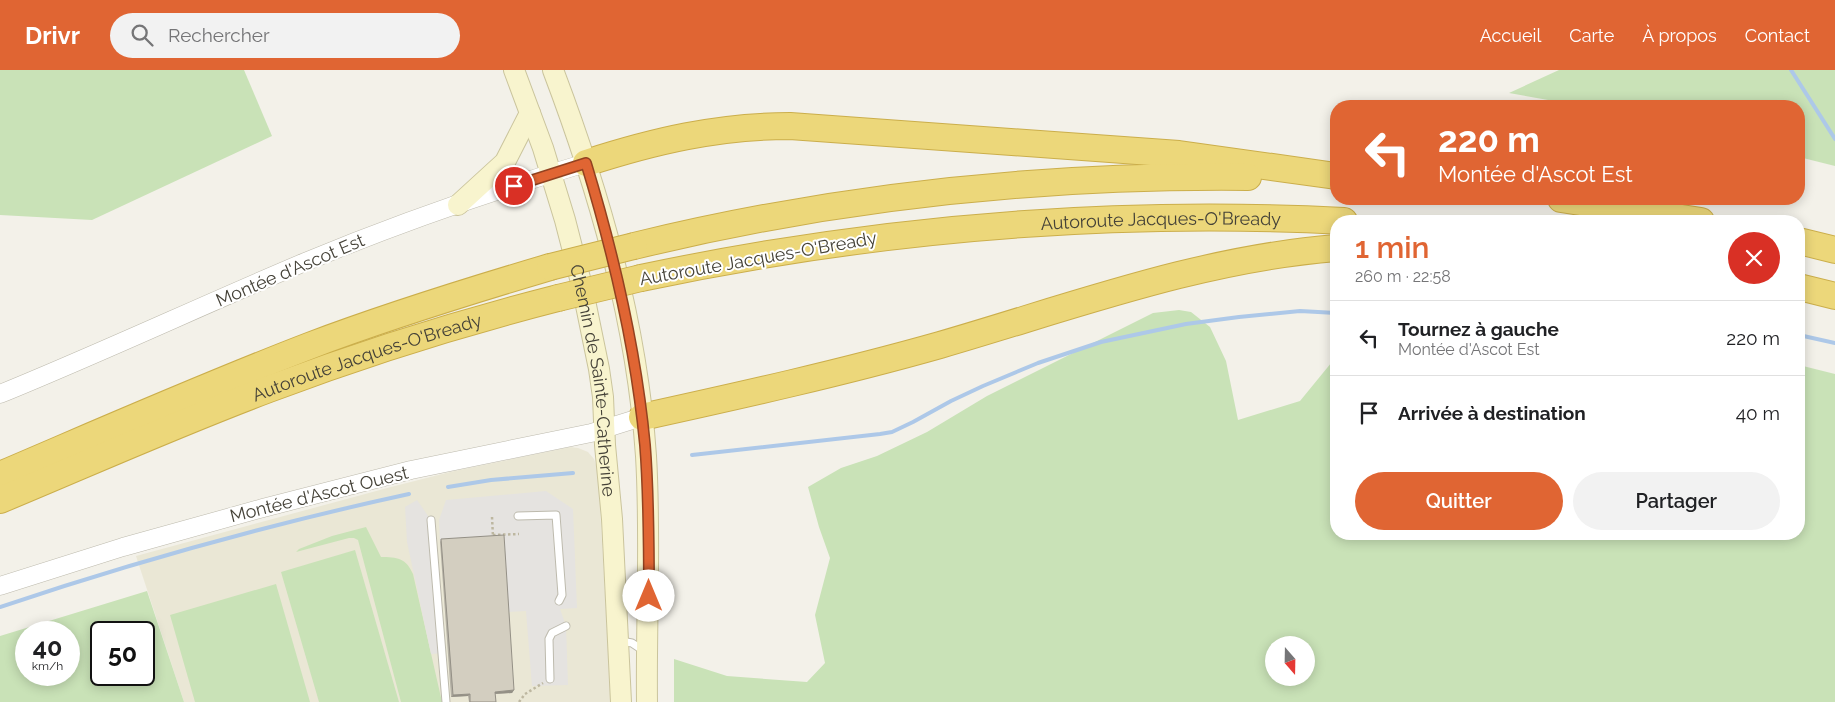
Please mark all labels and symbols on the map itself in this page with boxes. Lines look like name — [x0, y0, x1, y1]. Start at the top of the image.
pin — [493, 165, 535, 207]
street label: Autoroute Jacques-O'Bready — [1040, 207, 1282, 233]
street label: Autoroute Jacques-O'Bready — [638, 227, 878, 289]
street label: Montée d'Ascot Est — [213, 229, 367, 311]
street label: Chemin de Sainte-Catherine — [566, 262, 620, 498]
street label: Autoroute Jacques-O'Bready — [249, 309, 484, 405]
street label: Montée d'Ascot Ouest — [228, 462, 410, 526]
position arrow — [622, 569, 674, 621]
speed limit sign: 50 — [90, 621, 155, 686]
north arrow — [1265, 636, 1315, 686]

